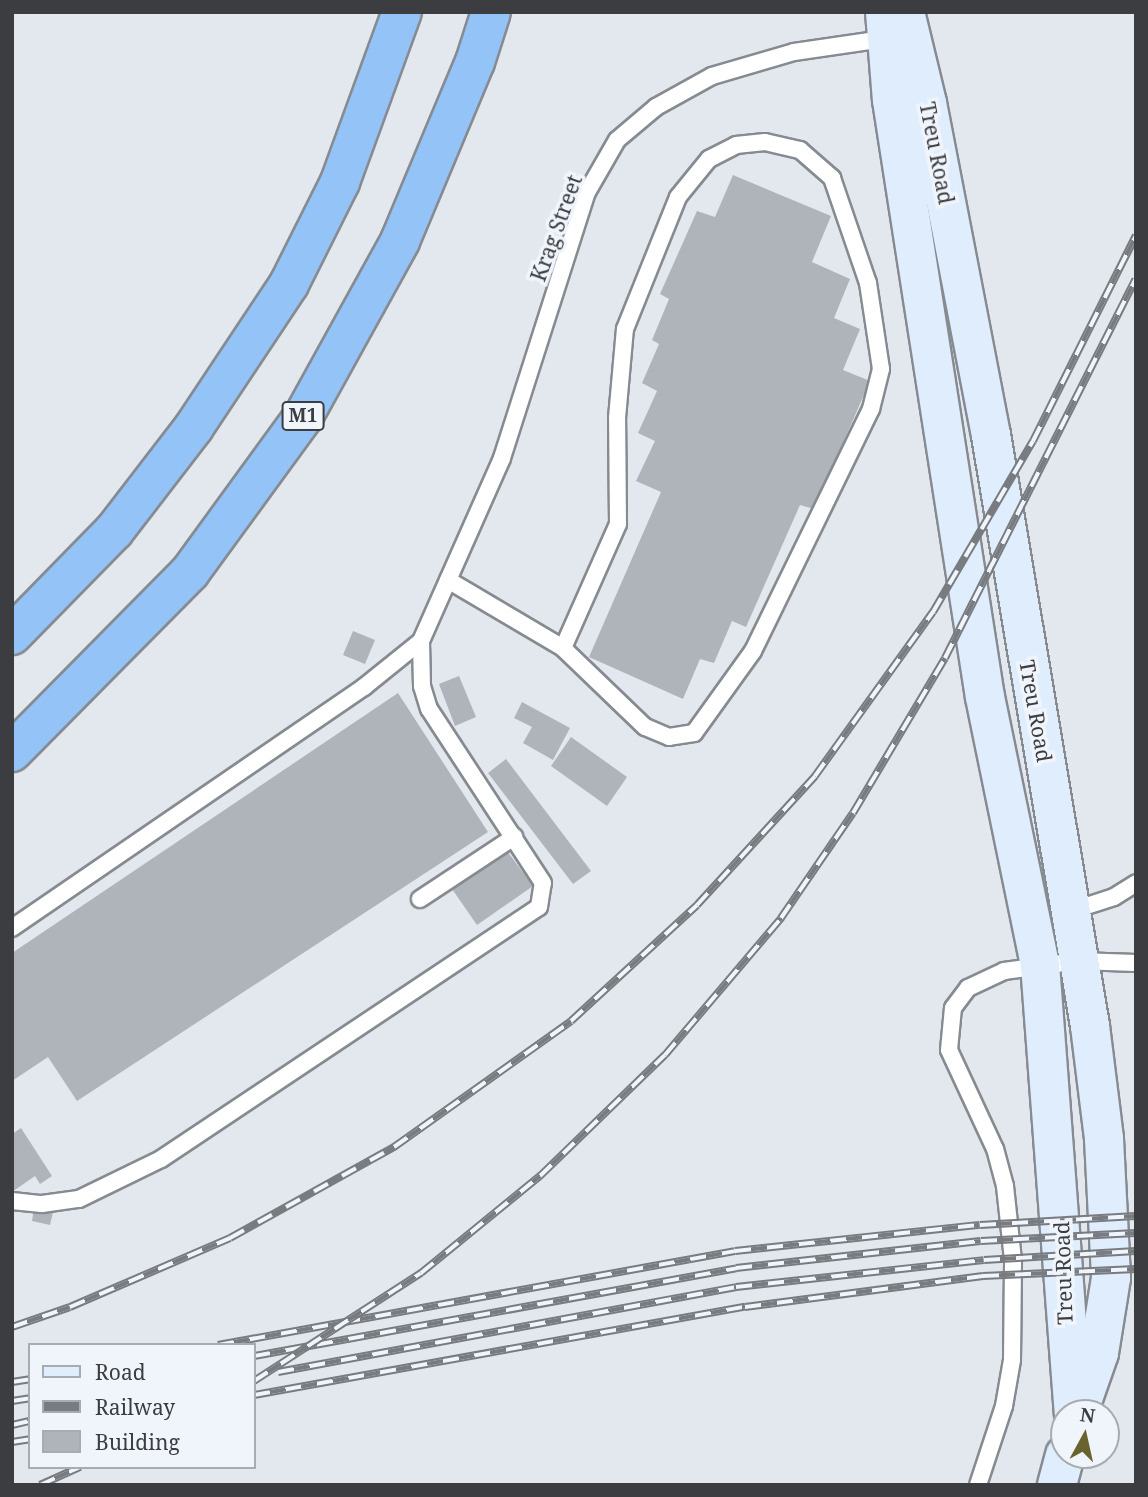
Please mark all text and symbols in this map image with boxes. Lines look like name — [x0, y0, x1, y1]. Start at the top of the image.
street label: Treu Road — [915, 100, 959, 206]
street label: Krag Street — [525, 171, 587, 285]
road number: M1 — [280, 400, 326, 432]
street label: Treu Road — [1015, 658, 1057, 764]
street label: Treu Road — [1049, 1221, 1077, 1325]
legend — [28, 1343, 256, 1469]
text: Road — [95, 1358, 146, 1386]
text: Railway — [95, 1393, 175, 1421]
north arrow — [1050, 1399, 1120, 1469]
text: N — [1078, 1401, 1097, 1429]
text: Building — [95, 1428, 180, 1456]

